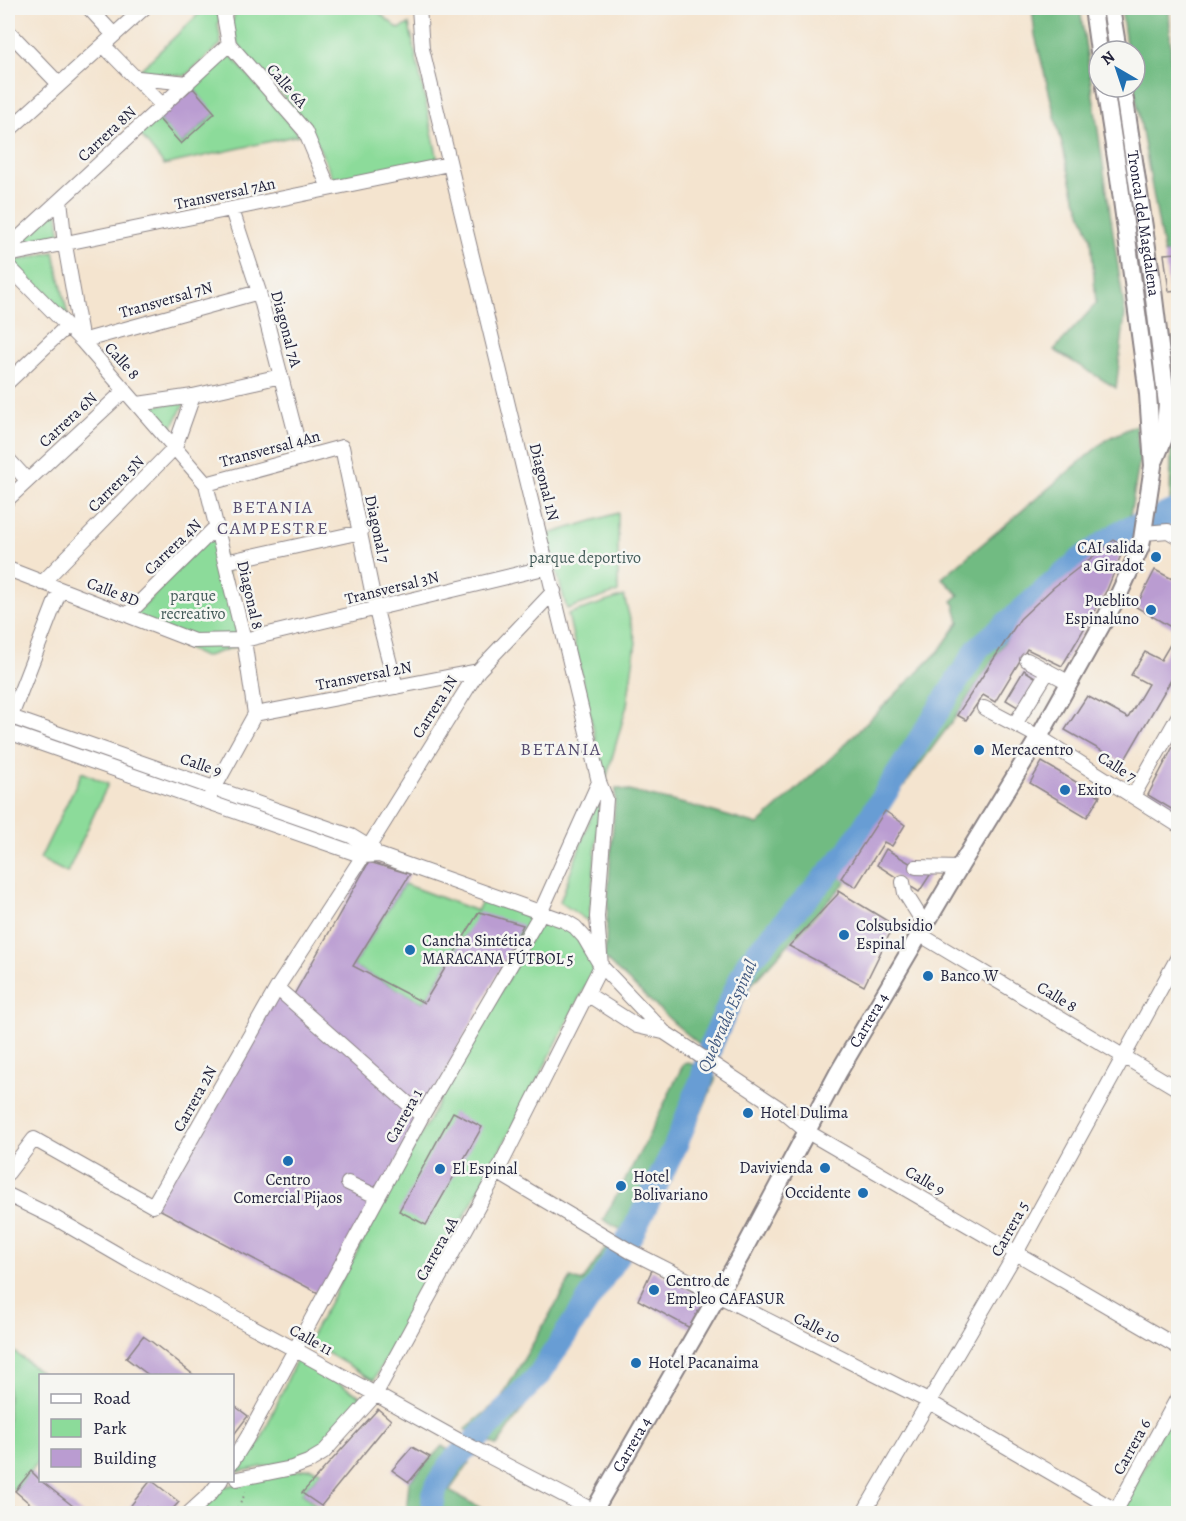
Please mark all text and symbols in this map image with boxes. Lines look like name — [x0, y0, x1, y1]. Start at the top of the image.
north arrow — [1087, 39, 1147, 99]
text: N — [1097, 46, 1120, 70]
street label: Calle 6A — [262, 59, 313, 113]
street label: Carrera 8N — [73, 101, 141, 167]
street label: Troncal del Magdalena — [1122, 149, 1165, 298]
street label: Transversal 7An — [173, 173, 278, 215]
street label: Transversal 7N — [117, 276, 215, 324]
street label: Diagonal 7A — [265, 288, 307, 370]
street label: Calle 8 — [99, 338, 145, 384]
street label: Carrera 6N — [34, 387, 102, 453]
street label: Transversal 4An — [217, 425, 323, 473]
street label: Diagonal 1N — [524, 441, 564, 523]
street label: Carrera 5N — [83, 451, 149, 517]
street label: Diagonal 7 — [359, 493, 395, 565]
district label: BETANIA CAMPESTRE — [217, 495, 329, 540]
street label: Carrera 4N — [139, 514, 207, 580]
place label: CAI salida a Giradot — [1077, 537, 1145, 577]
park label: parque deportivo — [529, 547, 641, 569]
marker: CAI salida a Giradot — [1149, 550, 1163, 564]
street label: Diagonal 8 — [231, 558, 269, 632]
street label: Transversal 3N — [343, 566, 441, 610]
street label: Calle 8D — [84, 572, 142, 612]
park label: parque recreativo — [160, 585, 226, 625]
place label: Pueblito Espinaluno — [1065, 590, 1139, 630]
marker: Pueblito Espinaluno — [1144, 603, 1158, 617]
street label: Transversal 2N — [314, 656, 414, 696]
street label: Carrera 1N — [407, 671, 463, 743]
district label: BETANIA — [520, 737, 602, 761]
place label: Mercacentro — [991, 739, 1073, 761]
marker: Mercacentro — [972, 743, 986, 757]
street label: Calle 7 — [1093, 746, 1141, 788]
street label: Calle 9 — [177, 748, 225, 782]
place label: Exito — [1077, 779, 1112, 801]
marker: Exito — [1058, 783, 1072, 797]
place label: Colsubsidio Espinal — [856, 915, 933, 955]
marker: Colsubsidio Espinal — [837, 928, 851, 942]
place label: Cancha Sintética MARACANA FÚTBOL 5 — [422, 930, 574, 970]
marker: Cancha Sintética MARACANA FÚTBOL 5 — [403, 943, 417, 957]
water label: Quebrada Espinal — [692, 956, 763, 1076]
place label: Banco W — [940, 965, 998, 987]
marker: Banco W — [921, 969, 935, 983]
street label: Calle 8 — [1033, 976, 1081, 1018]
street label: Carrera 4 — [844, 989, 894, 1052]
street label: Carrera 2N — [168, 1062, 222, 1136]
street label: Carrera 1 — [380, 1084, 428, 1147]
place label: Hotel Dulima — [760, 1102, 849, 1124]
marker: Hotel Dulima — [741, 1106, 755, 1120]
marker: Centro Comercial Pijaos — [281, 1154, 295, 1168]
place label: Davivienda — [739, 1157, 814, 1179]
place label: El Espinal — [452, 1158, 518, 1180]
marker: Davivienda — [818, 1161, 832, 1175]
street label: Calle 9 — [901, 1161, 949, 1201]
marker: El Espinal — [433, 1162, 447, 1176]
place label: Hotel Bolivariano — [633, 1166, 708, 1206]
place label: Centro Comercial Pijaos — [234, 1169, 342, 1209]
marker: Hotel Bolivariano — [614, 1179, 628, 1193]
place label: Occidente — [785, 1182, 851, 1204]
marker: Occidente — [856, 1186, 870, 1200]
street label: Carrera 5 — [986, 1197, 1034, 1261]
street label: Carrera 4A — [410, 1213, 464, 1285]
place label: Centro de Empleo CAFASUR — [666, 1270, 785, 1310]
marker: Centro de Empleo CAFASUR — [647, 1283, 661, 1297]
street label: Calle 10 — [790, 1307, 844, 1349]
street label: Calle 11 — [285, 1319, 337, 1361]
place label: Hotel Pacanaima — [648, 1352, 759, 1374]
marker: Hotel Pacanaima — [629, 1356, 643, 1370]
legend — [39, 1374, 234, 1482]
text: Road — [93, 1386, 131, 1410]
street label: Carrera 4 — [607, 1413, 657, 1476]
street label: Carrera 6 — [1108, 1415, 1156, 1479]
text: Park — [93, 1416, 127, 1440]
text: Building — [93, 1446, 157, 1470]

